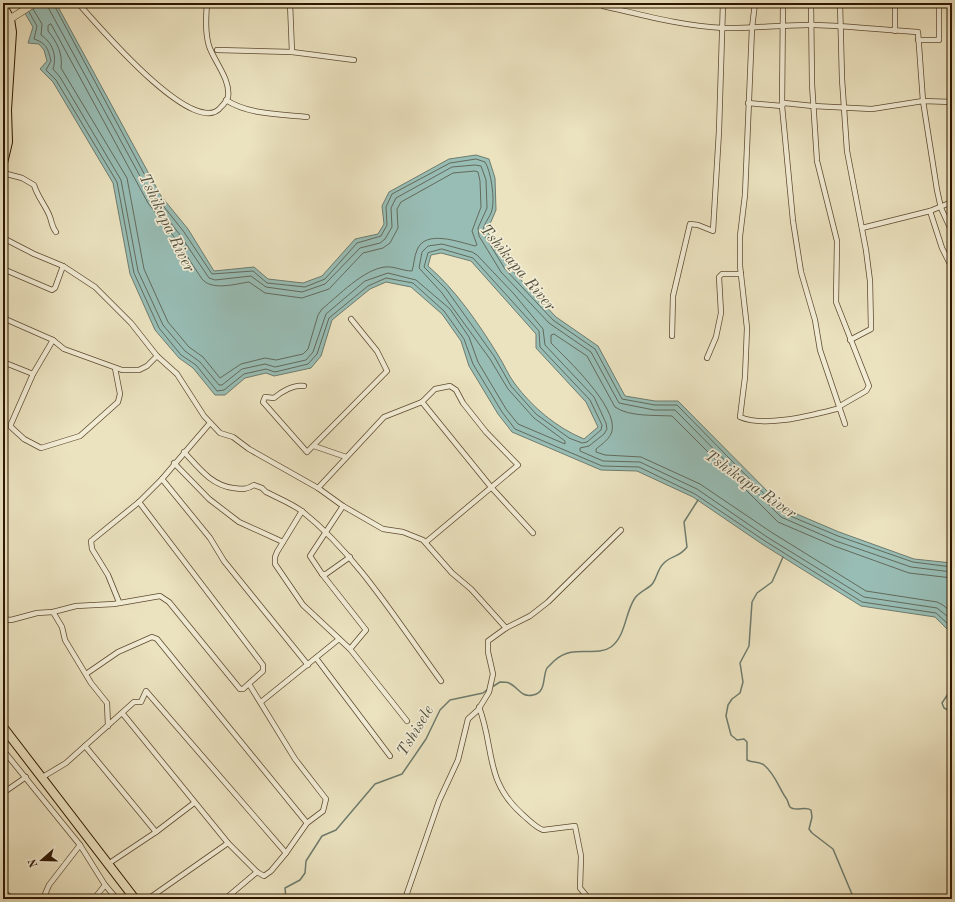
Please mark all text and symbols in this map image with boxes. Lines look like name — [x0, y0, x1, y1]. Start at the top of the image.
water label: Tshikapa River — [135, 171, 197, 276]
water label: Tshikapa River — [476, 222, 558, 315]
water label: Tshikapa River — [701, 448, 799, 523]
water label: Tshisele — [395, 703, 437, 759]
north arrow — [22, 840, 62, 880]
text: N — [27, 857, 41, 869]

